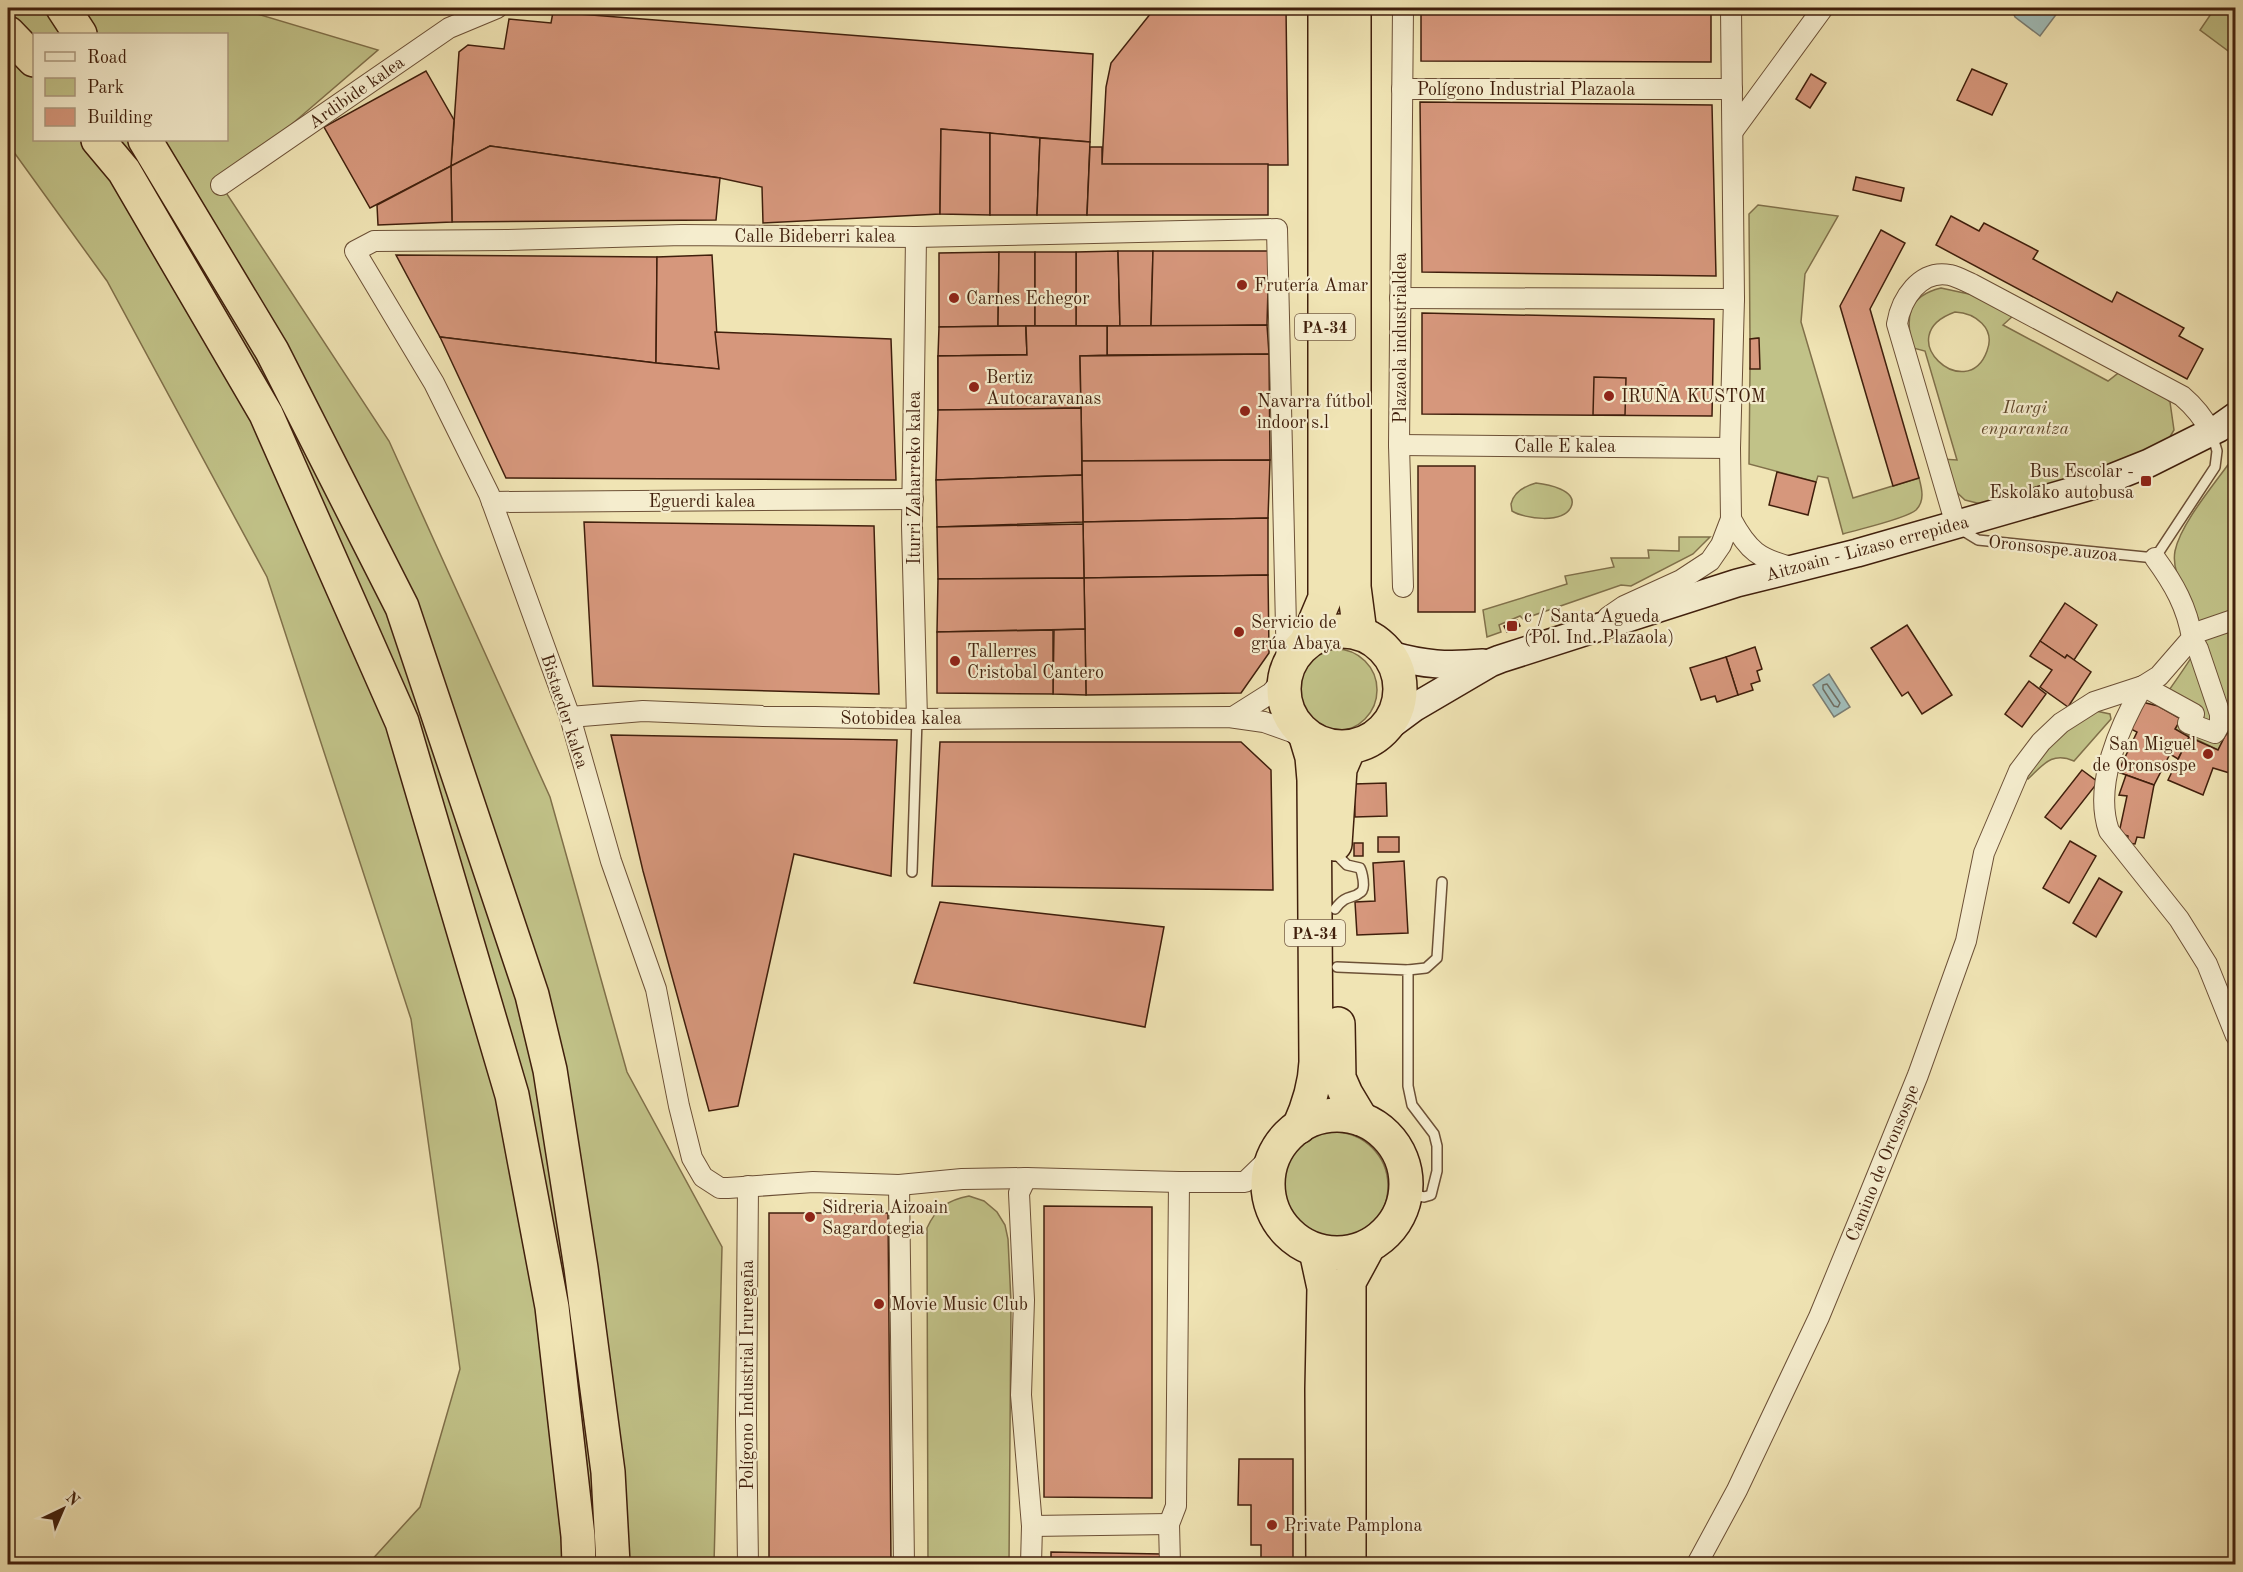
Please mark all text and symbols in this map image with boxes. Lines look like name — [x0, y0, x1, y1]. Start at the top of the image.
legend — [33, 33, 228, 141]
text: Road — [87, 49, 127, 67]
street label: Ardibide kalea — [305, 53, 408, 132]
text: Park — [87, 79, 124, 97]
street label: Polígono Industrial Plazaola — [1417, 81, 1635, 99]
text: Building — [87, 109, 153, 127]
street label: Calle Bideberri kalea — [734, 228, 896, 246]
street label: Plazaola industrialdea — [1392, 253, 1410, 423]
place label: Frutería Amar — [1254, 277, 1369, 295]
marker: Frutería Amar — [1235, 278, 1249, 292]
place label: Carnes Echegor — [966, 290, 1090, 308]
marker: Carnes Echegor — [947, 291, 961, 305]
road number: PA-34 — [1295, 314, 1355, 340]
place label: Bertiz Autocaravanas — [986, 369, 1101, 408]
marker: Bertiz Autocaravanas — [967, 380, 981, 394]
place label: IRUÑA KUSTOM — [1621, 383, 1766, 406]
marker: IRUÑA KUSTOM — [1602, 389, 1616, 403]
street label: Iturri Zaharreko kalea — [906, 391, 924, 565]
place label: Navarra fútbol indoor s.l — [1257, 393, 1371, 432]
park label: Ilargi enparantza — [1981, 399, 2069, 438]
marker: Navarra fútbol indoor s.l — [1238, 404, 1252, 418]
street label: Calle E kalea — [1514, 438, 1616, 456]
place label: Bus Escolar - Eskolako autobusa — [1989, 463, 2134, 502]
marker: Bus Escolar - Eskolako autobusa — [2139, 474, 2153, 488]
street label: Eguerdi kalea — [649, 493, 756, 511]
street label: Aitzoain - Lizaso errepidea — [1764, 513, 1971, 585]
street label: Oronsospe auzoa — [1987, 533, 2119, 565]
place label: c / Santa Agueda (Pol. Ind. Plazaola) — [1524, 608, 1674, 647]
place label: Servicio de grúa Abaya — [1251, 614, 1341, 653]
marker: c / Santa Agueda (Pol. Ind. Plazaola) — [1505, 619, 1519, 633]
marker: Servicio de grúa Abaya — [1232, 625, 1246, 639]
place label: Tallerres Cristobal Cantero — [967, 643, 1104, 682]
street label: Bistaeder kalea — [537, 652, 591, 771]
marker: Tallerres Cristobal Cantero — [948, 654, 962, 668]
street label: Sotobidea kalea — [840, 710, 962, 728]
place label: San Miguel de Oronsospe — [2093, 736, 2196, 775]
marker: San Miguel de Oronsospe — [2201, 747, 2215, 761]
road number: PA-34 — [1285, 920, 1345, 946]
street label: Camino de Oronsospe — [1843, 1082, 1923, 1244]
place label: Sidreria Aizoain Sagardotegia — [822, 1199, 948, 1238]
marker: Sidreria Aizoain Sagardotegia — [803, 1210, 817, 1224]
street label: Polígono Industrial Iruregaña — [739, 1260, 757, 1490]
place label: Movie Music Club — [891, 1296, 1028, 1314]
marker: Movie Music Club — [872, 1297, 886, 1311]
north arrow — [33, 1479, 93, 1539]
text: N — [62, 1490, 83, 1510]
place label: Private Pamplona — [1284, 1517, 1422, 1535]
marker: Private Pamplona — [1265, 1518, 1279, 1532]

